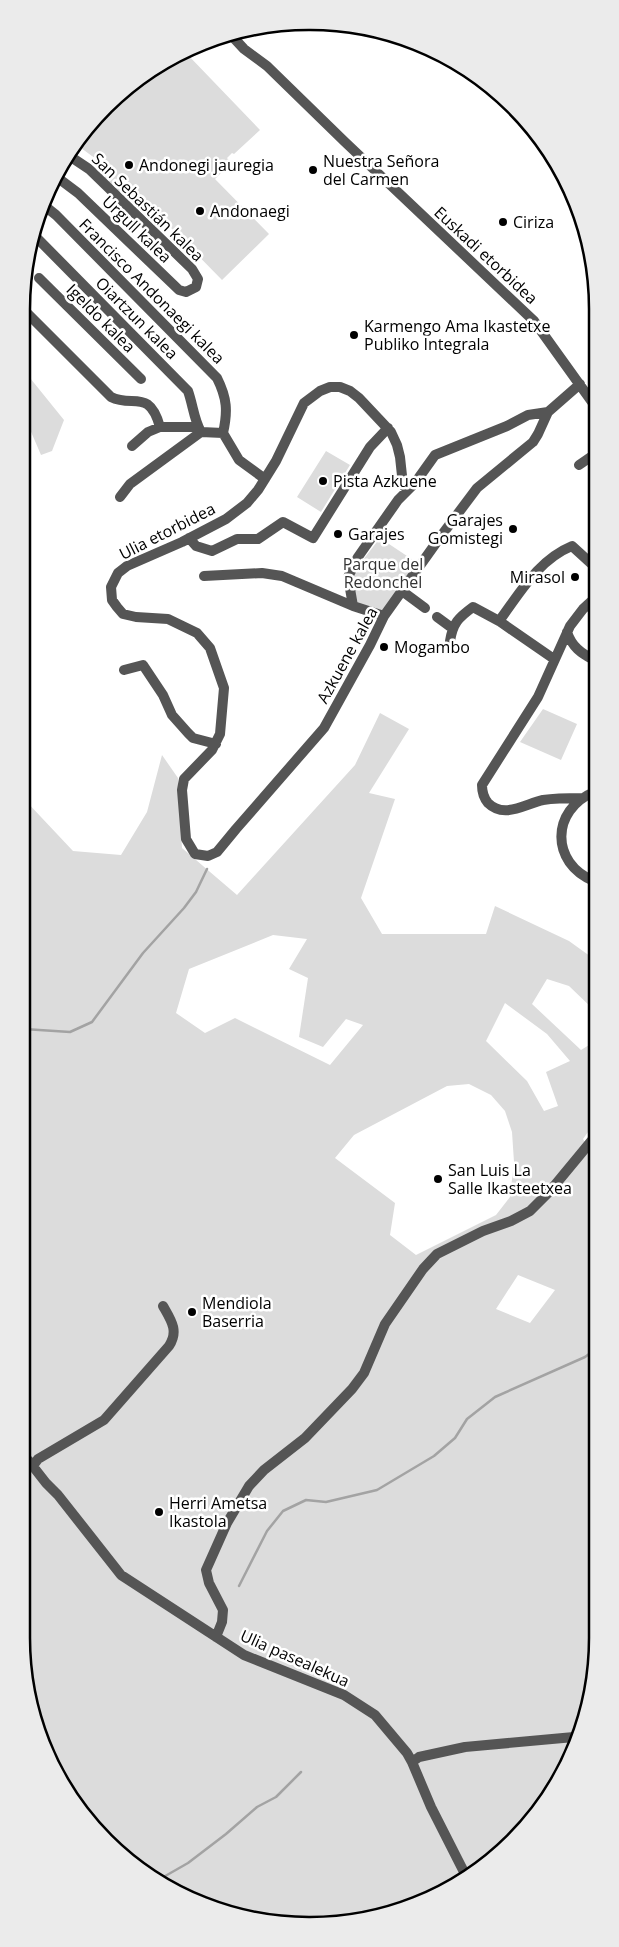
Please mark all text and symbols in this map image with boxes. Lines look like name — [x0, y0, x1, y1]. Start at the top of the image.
street label: San Sebastián kalea — [87, 148, 209, 266]
place label: Nuestra Señora del Carmen — [323, 150, 439, 190]
place label: Andonegi jauregia — [139, 154, 274, 176]
marker: Andonegi jauregia — [123, 159, 135, 171]
marker: Nuestra Señora del Carmen — [307, 164, 319, 176]
street label: Urgull kalea — [98, 190, 176, 268]
place label: Andonaegi — [210, 200, 290, 222]
street label: Euskadi etorbidea — [430, 201, 542, 309]
marker: Andonaegi — [194, 205, 206, 217]
place label: Ciriza — [513, 211, 554, 233]
street label: Francisco Andonaegi kalea — [74, 213, 230, 369]
marker: Ciriza — [497, 216, 509, 228]
street label: Oiartzun kalea — [91, 272, 183, 364]
street label: Igeldo kalea — [62, 279, 140, 357]
place label: Karmengo Ama Ikastetxe Publiko Integrala — [364, 315, 550, 355]
marker: Karmengo Ama Ikastetxe Publiko Integrala — [348, 329, 360, 341]
place label: Pista Azkuene — [333, 470, 437, 492]
marker: Pista Azkuene — [317, 475, 329, 487]
street label: Ulia etorbidea — [115, 497, 219, 565]
place label: Garajes Gomistegi — [428, 509, 503, 549]
place label: Garajes — [348, 523, 405, 545]
marker: Garajes Gomistegi — [507, 523, 519, 535]
marker: Garajes — [332, 528, 344, 540]
park label: Parque del Redonchel — [343, 553, 423, 593]
place label: Mirasol — [510, 566, 565, 588]
marker: Mirasol — [569, 571, 581, 583]
street label: Azkuene kalea — [311, 603, 383, 707]
place label: Mogambo — [394, 636, 470, 658]
marker: Mogambo — [378, 641, 390, 653]
place label: San Luis La Salle Ikasteetxea — [448, 1159, 572, 1199]
marker: San Luis La Salle Ikasteetxea — [432, 1173, 444, 1185]
place label: Mendiola Baserria — [202, 1292, 272, 1332]
marker: Mendiola Baserria — [186, 1306, 198, 1318]
place label: Herri Ametsa Ikastola — [169, 1492, 267, 1532]
marker: Herri Ametsa Ikastola — [153, 1506, 165, 1518]
street label: Ulia pasealekua — [237, 1624, 353, 1692]

